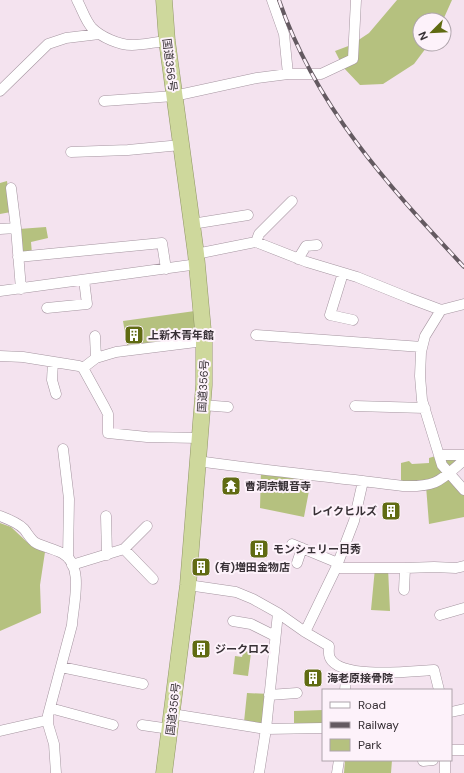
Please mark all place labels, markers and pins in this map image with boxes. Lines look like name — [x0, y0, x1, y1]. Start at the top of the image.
building icon: 上新木青年館 — [123, 324, 145, 346]
place label: 上新木青年館 — [148, 328, 214, 342]
temple icon: 曹洞宗観音寺 — [220, 475, 242, 497]
place label: 曹洞宗観音寺 — [245, 479, 311, 493]
building icon: レイクヒルズ — [380, 500, 402, 522]
place label: レイクヒルズ — [311, 504, 377, 518]
building icon: モンシェリー日秀 — [248, 538, 270, 560]
place label: モンシェリー日秀 — [273, 542, 361, 556]
building icon: (有)増田金物店 — [190, 556, 212, 578]
place label: (有)増田金物店 — [215, 560, 290, 574]
building icon: ジークロス — [190, 638, 212, 660]
place label: ジークロス — [215, 642, 270, 656]
building icon: 海老原接骨院 — [302, 667, 324, 689]
place label: 海老原接骨院 — [327, 671, 393, 685]

